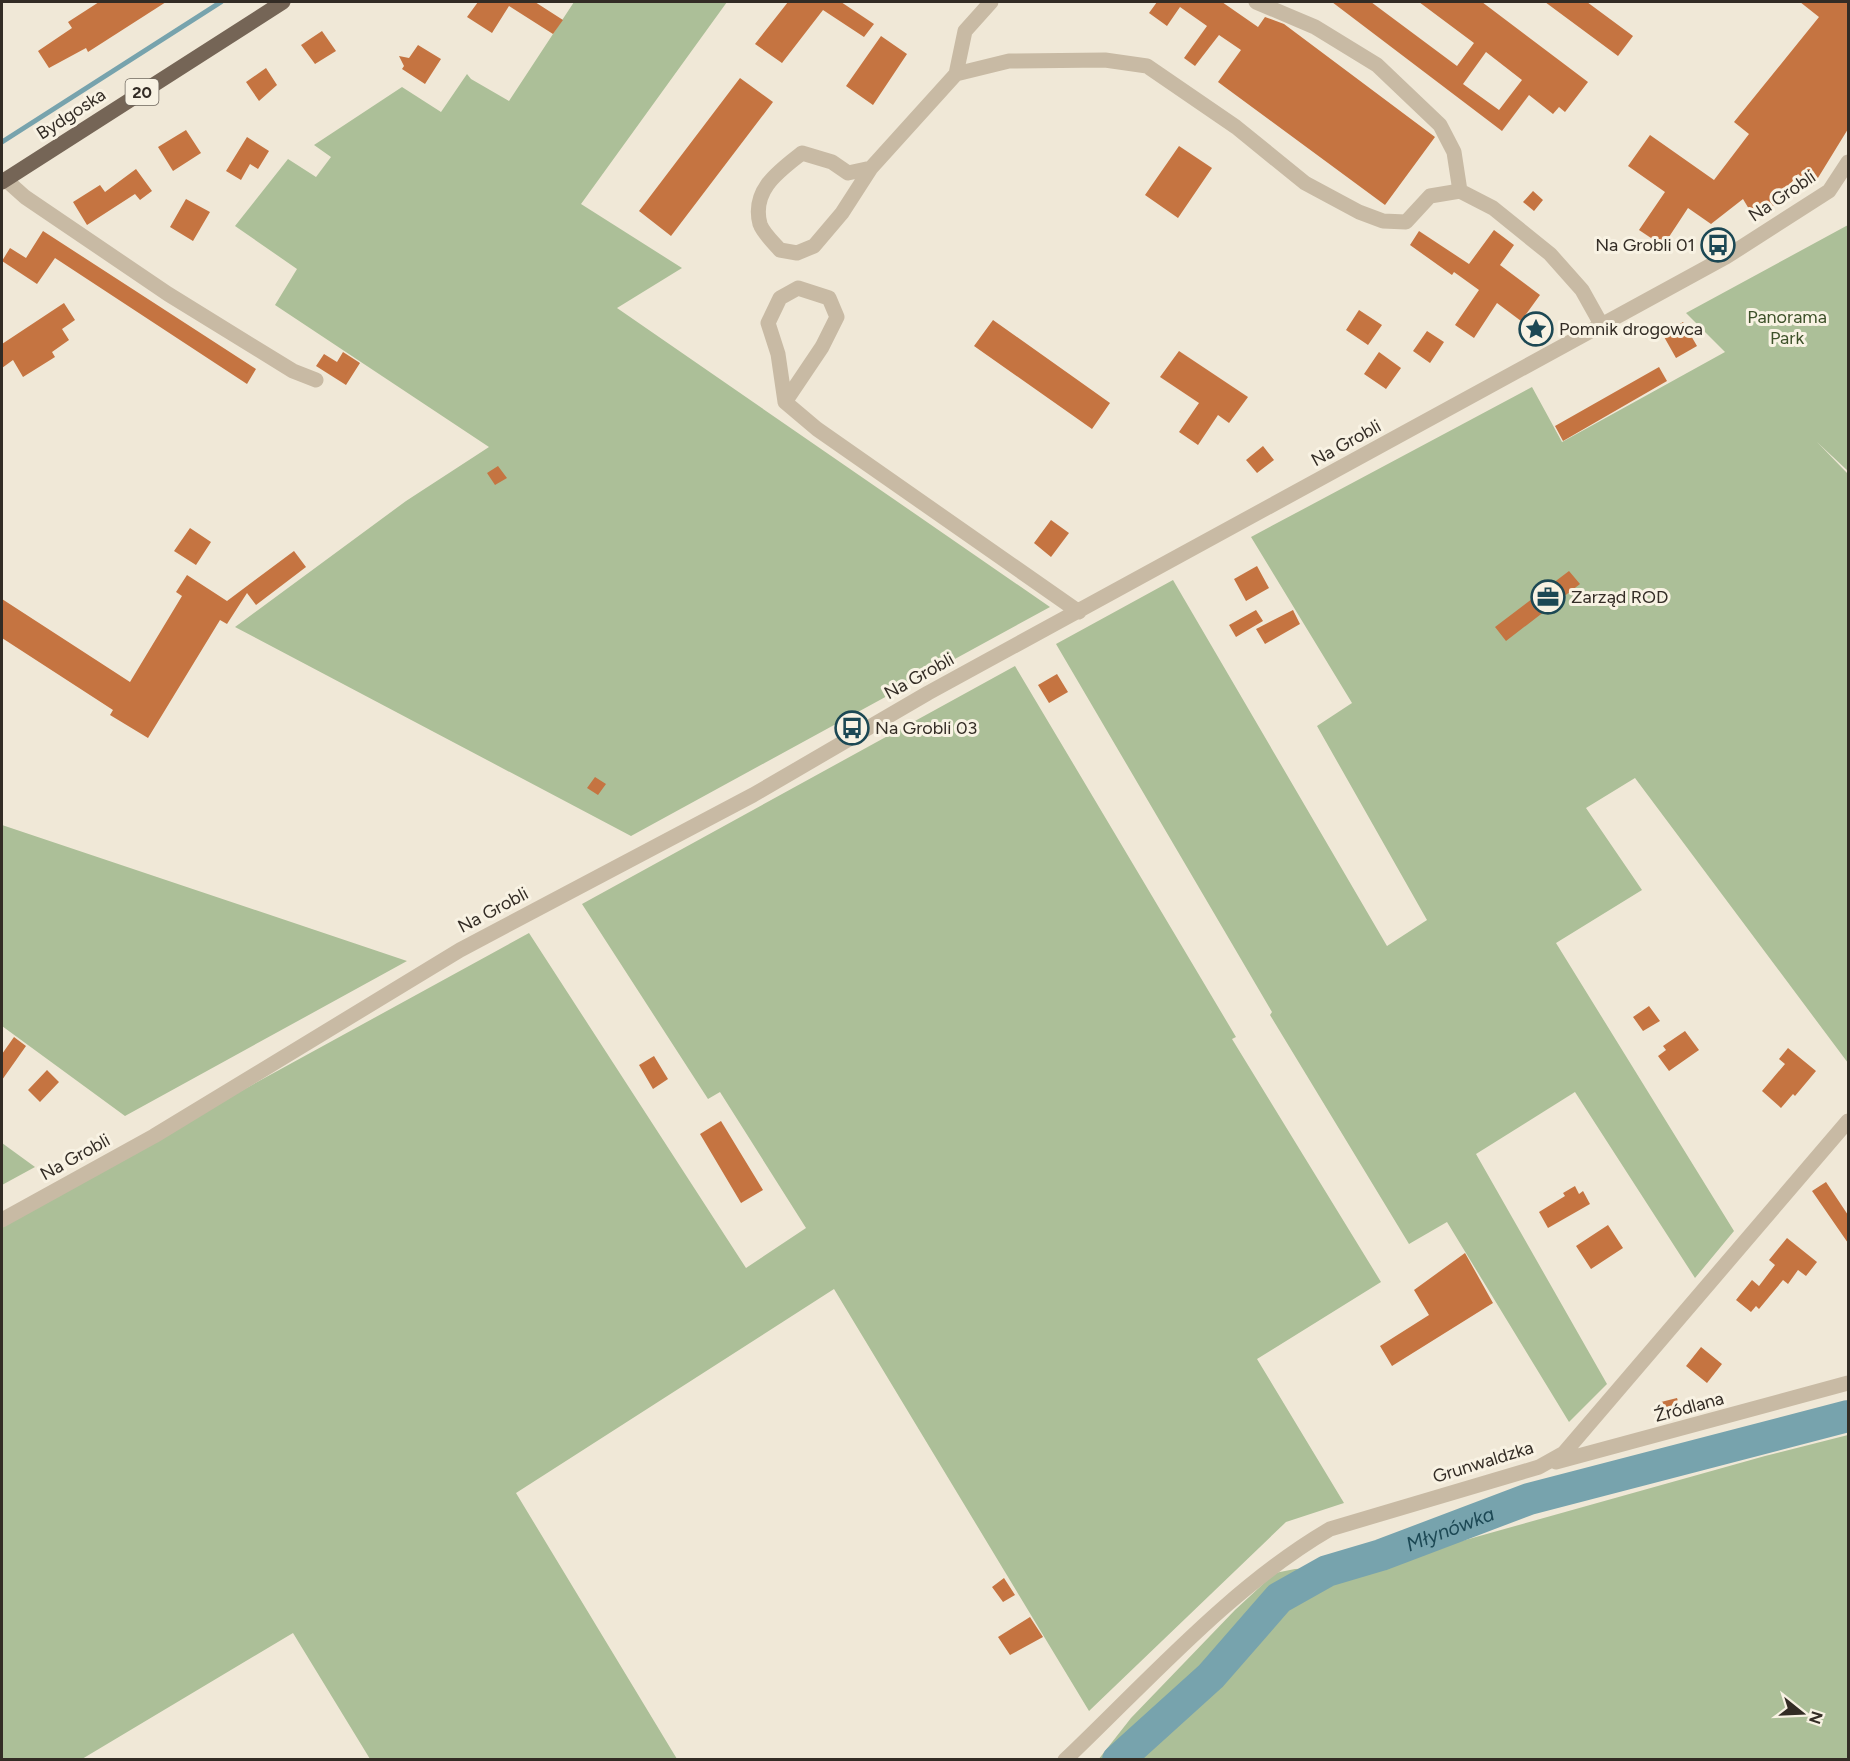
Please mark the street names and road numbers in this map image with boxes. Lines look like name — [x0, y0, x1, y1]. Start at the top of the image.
road number: 20 — [126, 79, 158, 105]
street label: Bydgoska — [32, 84, 110, 144]
street label: Na Grobli — [1744, 166, 1820, 226]
street label: Na Grobli — [1307, 415, 1385, 471]
street label: Na Grobli — [880, 648, 958, 704]
street label: Na Grobli — [454, 882, 532, 938]
street label: Na Grobli — [36, 1129, 114, 1185]
street label: Źródlana — [1652, 1387, 1726, 1427]
street label: Grunwaldzka — [1430, 1436, 1536, 1488]

